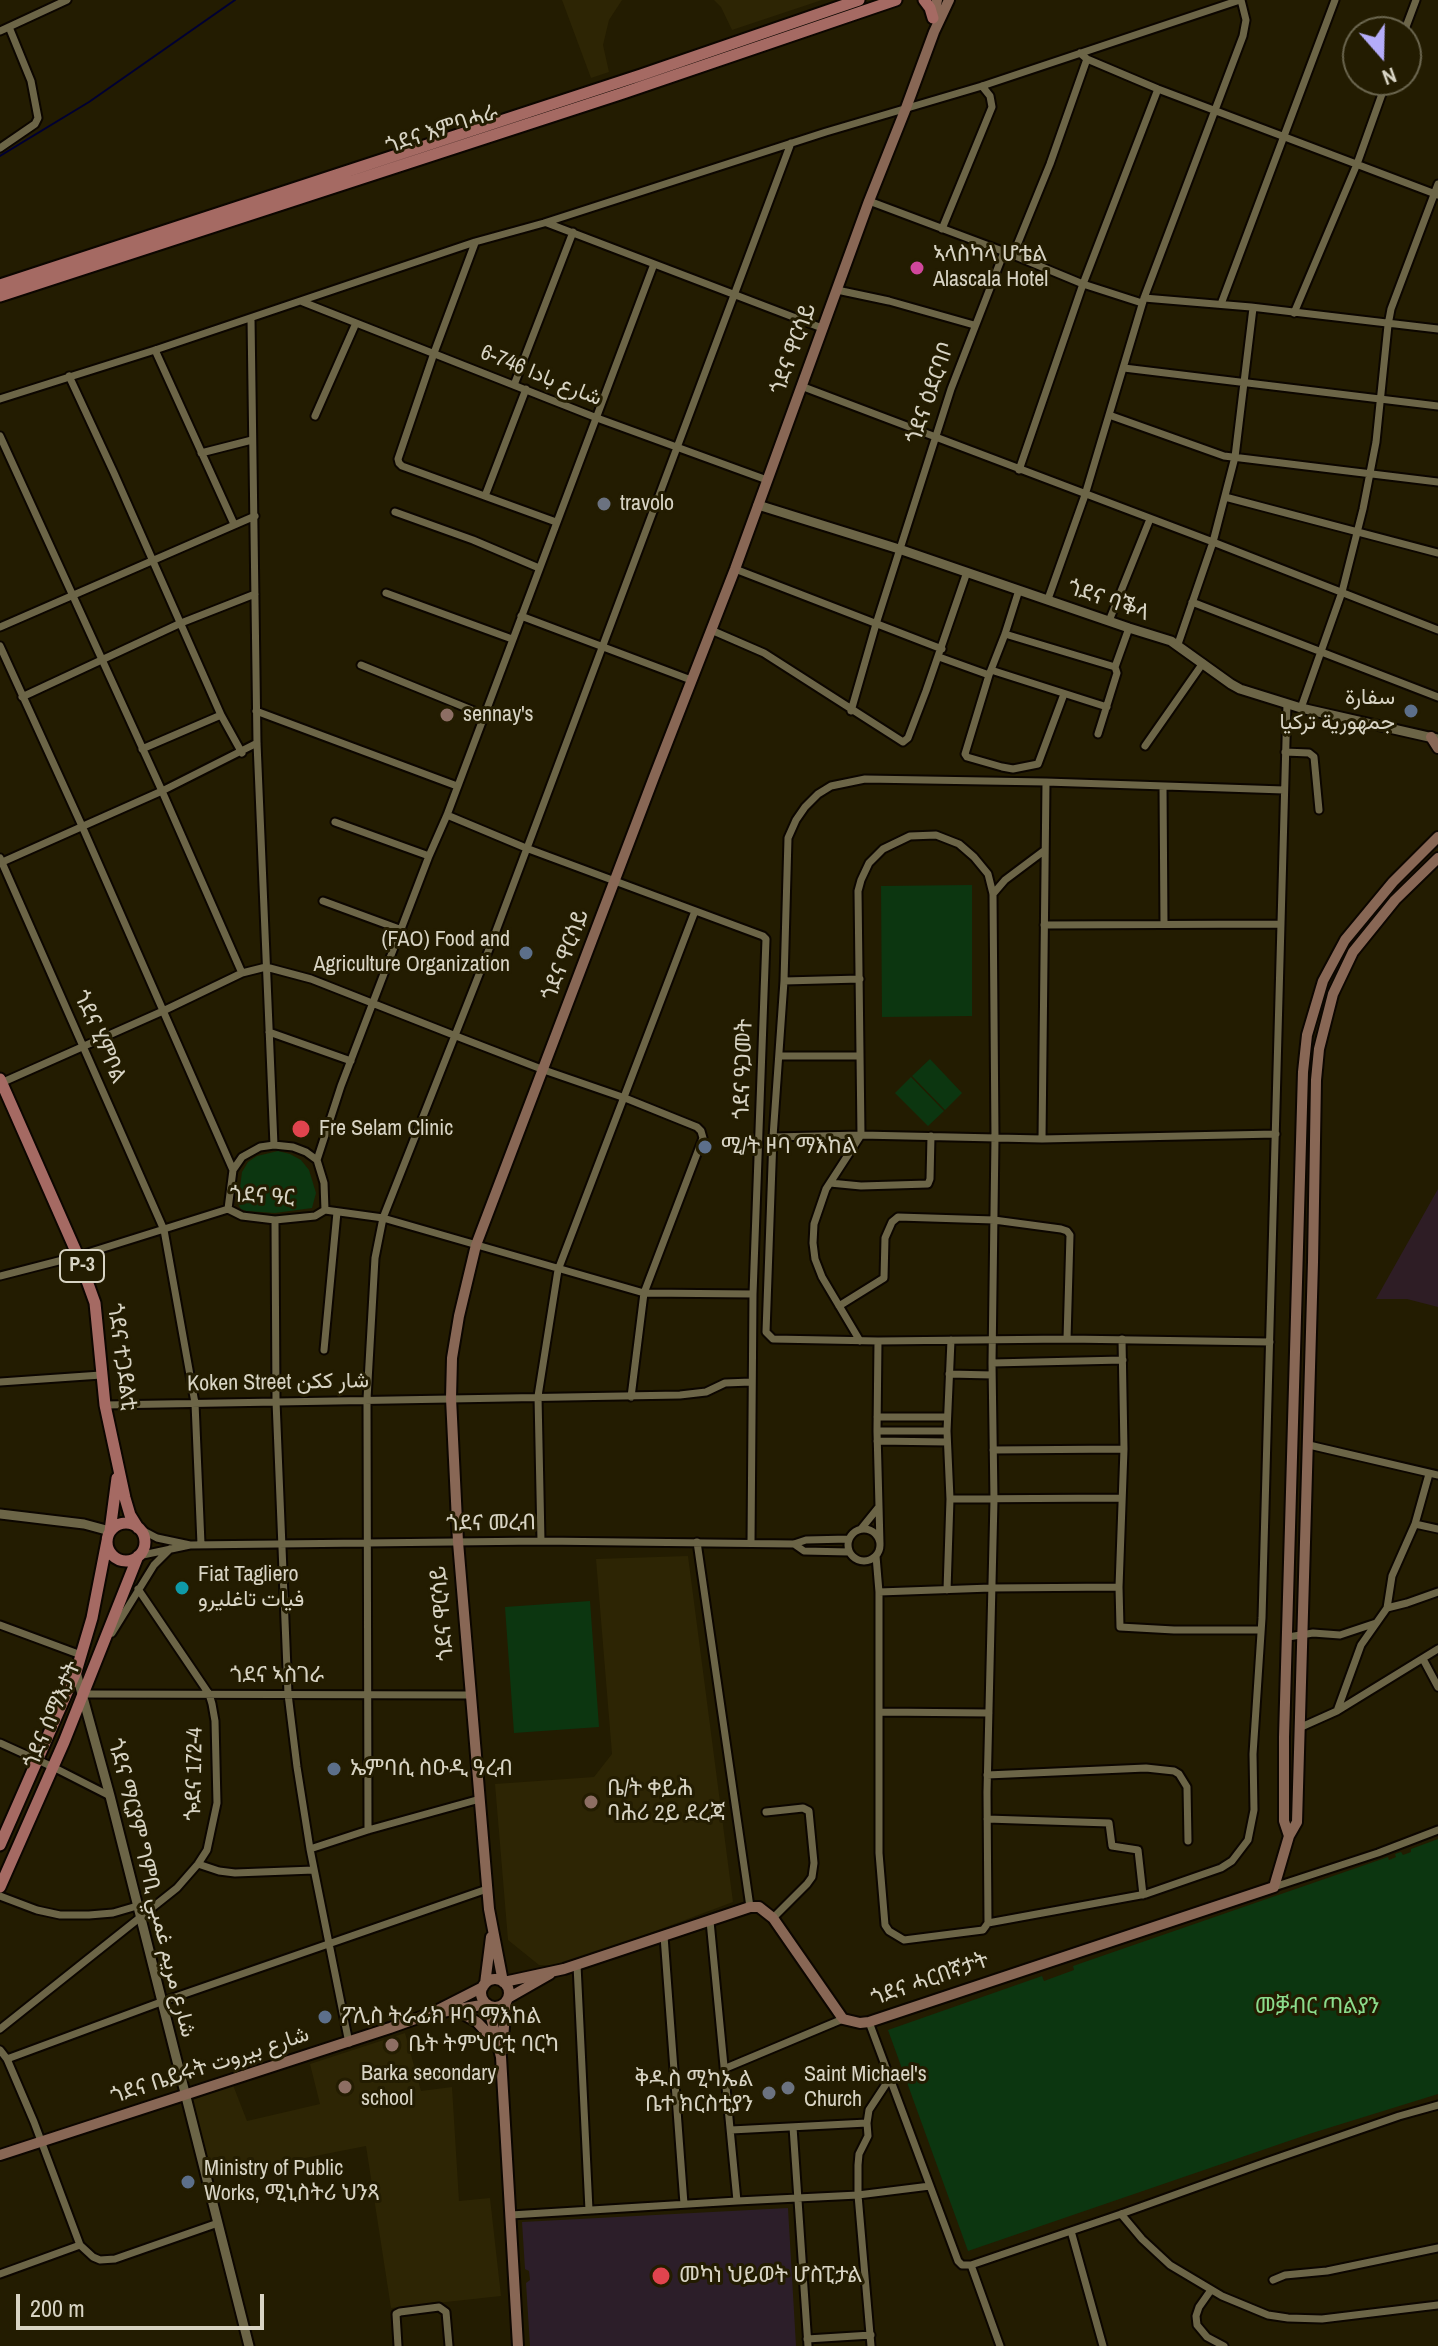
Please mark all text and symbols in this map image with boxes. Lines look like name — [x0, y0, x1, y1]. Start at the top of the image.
north arrow — [1342, 16, 1422, 96]
text: N — [1378, 60, 1401, 93]
street label: ጎደና እምባሓራ — [383, 99, 501, 161]
place label: ኣላስካላ ሆቴል Alascala Hotel — [933, 242, 1048, 294]
marker: ኣላስካላ ሆቴል Alascala Hotel — [908, 259, 926, 277]
street label: ጎደና ዋርሳይ — [765, 300, 823, 398]
street label: ጎደና ዕደርባቦ — [901, 339, 961, 447]
street label: شارع بادا 746-6 — [477, 340, 605, 412]
place label: travolo — [620, 491, 674, 517]
marker: travolo — [595, 495, 613, 513]
street label: ጎደና ባቕላ — [1064, 575, 1152, 627]
place label: سفارة جمهورية تركيا — [1279, 685, 1395, 736]
place label: sennay's — [463, 702, 534, 728]
marker: سفارة جمهورية تركيا — [1402, 702, 1420, 720]
marker: sennay's — [438, 706, 456, 724]
street label: ጎደና ዋርሳይ — [537, 906, 595, 1004]
place label: (FAO) Food and Agriculture Organization — [313, 927, 510, 978]
marker: (FAO) Food and Agriculture Organization — [517, 944, 535, 962]
street label: ጎደና ሂምቦል — [67, 986, 131, 1088]
street label: ጎደና ዓጋመት — [729, 1018, 759, 1120]
place label: Fre Selam Clinic — [319, 1116, 453, 1142]
marker: Fre Selam Clinic — [290, 1118, 312, 1140]
place label: ሚ/ት ዞባ ማእከል — [721, 1134, 857, 1160]
marker: ሚ/ት ዞባ ማእከል — [696, 1138, 714, 1156]
street label: ጎደና ዓር — [229, 1182, 295, 1212]
road number: P-3 — [60, 1250, 104, 1282]
street label: ጎደና ተጋደልቲ — [100, 1302, 142, 1412]
street label: Koken Street شار ككن — [187, 1368, 369, 1398]
street label: ጎደና መረብ — [446, 1510, 536, 1538]
place label: Fiat Tagliero فيات تاغليرو — [198, 1562, 304, 1614]
street label: ጎደና ዋርሳይ — [426, 1564, 460, 1662]
marker: Fiat Tagliero فيات تاغليرو — [173, 1579, 191, 1597]
street label: ጎደና ሰማእታት — [19, 1657, 87, 1773]
street label: ጎደና ኣስገራ — [230, 1663, 324, 1689]
street label: ጐደና 172-4 — [181, 1727, 209, 1821]
street label: ጎደና ማርያም ግምቢ شارع مريم غمبي — [101, 1736, 201, 2040]
place label: ኤምባሲ ስዑዲ ዓረብ — [350, 1756, 513, 1782]
marker: ኤምባሲ ስዑዲ ዓረብ — [325, 1760, 343, 1778]
place label: ቤ/ት ቀይሕ ባሕሪ 2ይ ደረጃ — [607, 1776, 725, 1828]
marker: ቤ/ት ቀይሕ ባሕሪ 2ይ ደረጃ — [582, 1793, 600, 1811]
street label: ጎደና ሓርበኛታት — [868, 1948, 992, 2012]
park label: መቓብር ጣልያን — [1255, 1994, 1379, 2020]
place label: ፖሊስ ትራፊክ ዞባ ማእከል — [341, 2004, 541, 2030]
marker: ፖሊስ ትራፊክ ዞባ ማእከል — [316, 2008, 334, 2026]
street label: ጎደና ቤይሩት شارع بيروت — [108, 2021, 312, 2111]
place label: ቤት ትምህርቲ ባርካ — [408, 2032, 559, 2058]
marker: ቤት ትምህርቲ ባርካ — [383, 2036, 401, 2054]
place label: Barka secondary school — [361, 2061, 496, 2112]
place label: Saint Michael's Church — [804, 2062, 927, 2114]
place label: ቅዱስ ሚካኤል ቤተ ክርስቲያን — [635, 2067, 753, 2118]
marker: Barka secondary school — [336, 2078, 354, 2096]
marker: Saint Michael's Church — [779, 2079, 797, 2097]
marker: ቅዱስ ሚካኤል ቤተ ክርስቲያን — [760, 2084, 778, 2102]
place label: Ministry of Public Works, ሚኒስትሪ ህንጻ — [204, 2156, 379, 2208]
marker: Ministry of Public Works, ሚኒስትሪ ህንጻ — [179, 2173, 197, 2191]
place label: መካነ ህይወት ሆስፒታል — [679, 2263, 862, 2289]
marker: መካነ ህይወት ሆስፒታል — [650, 2265, 672, 2287]
scale bar — [20, 2278, 268, 2328]
text: 200 m — [30, 2292, 85, 2324]

